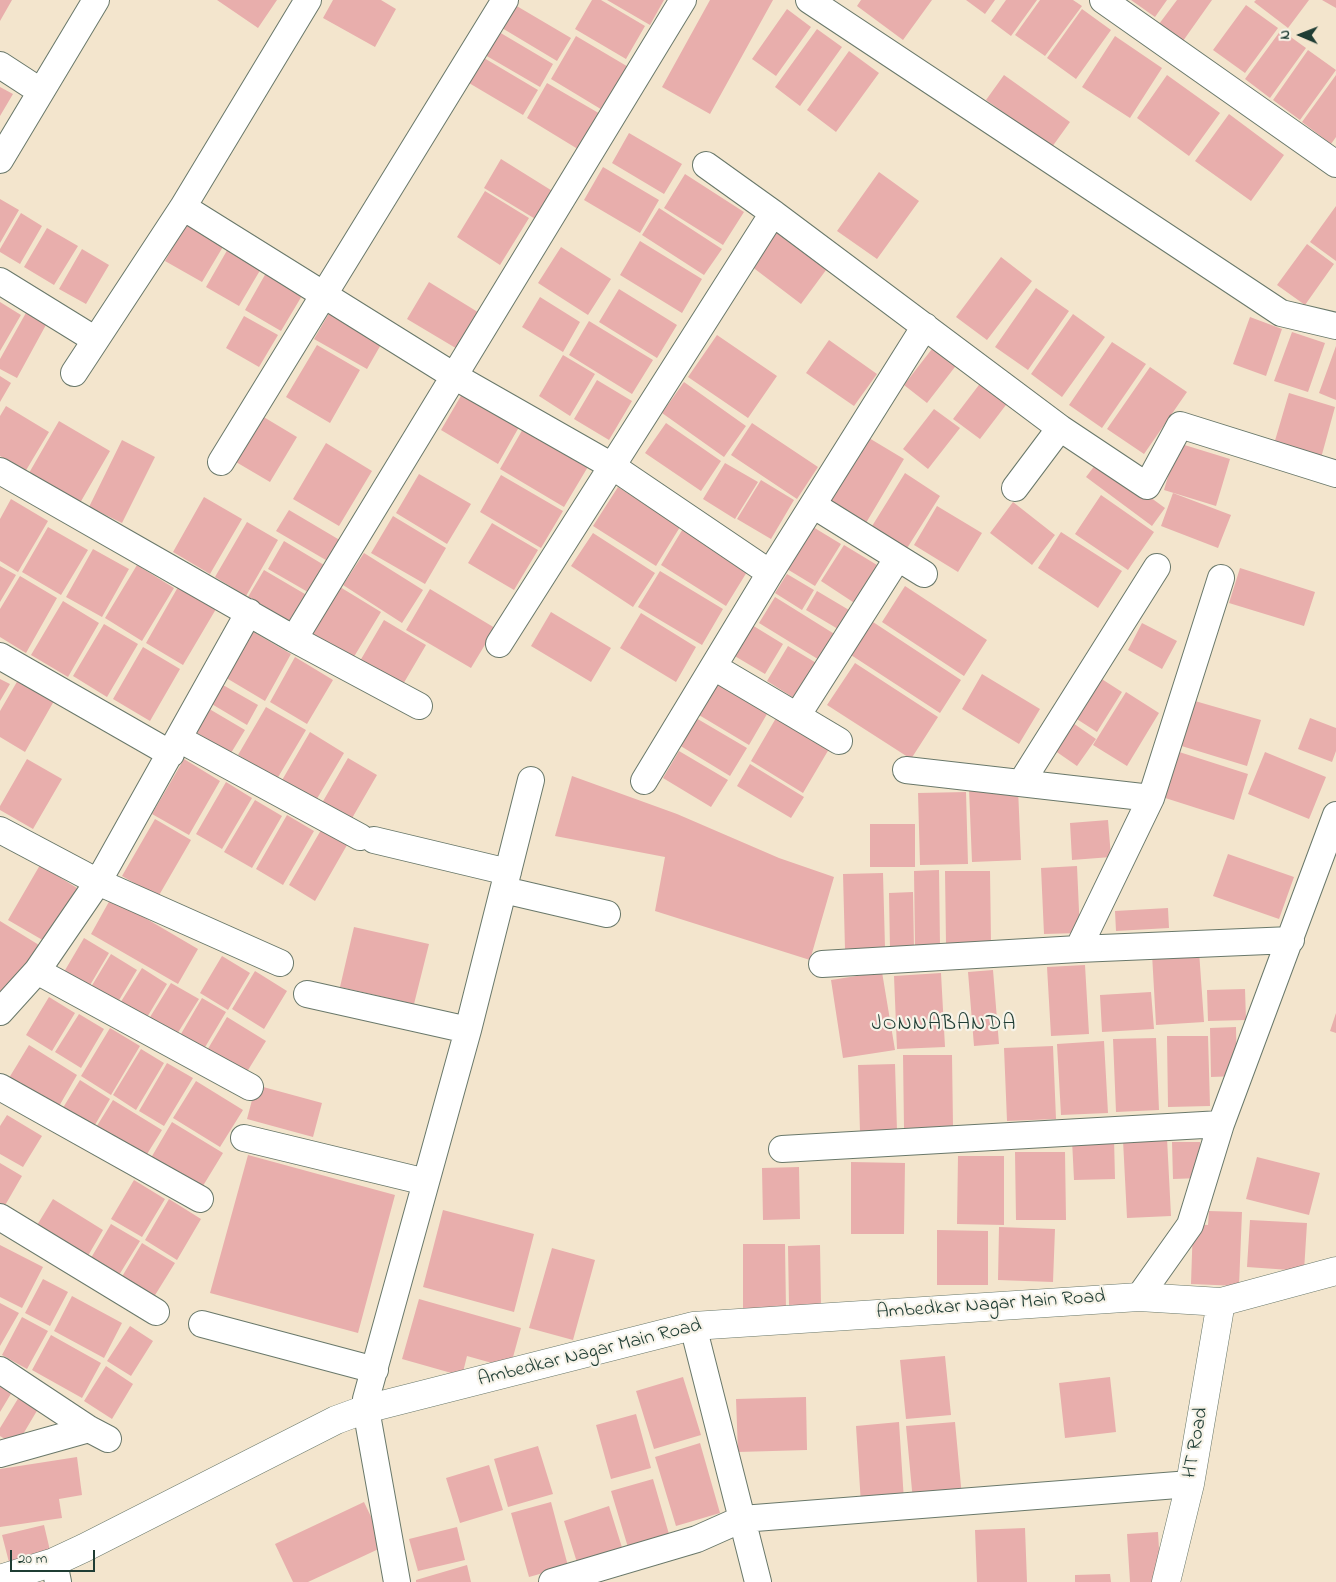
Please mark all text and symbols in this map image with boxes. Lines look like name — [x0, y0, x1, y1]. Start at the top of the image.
north arrow — [1276, 10, 1326, 60]
text: N — [1275, 30, 1296, 40]
district label: JONNABANDA — [870, 1013, 1018, 1039]
street label: Ambedkar Nagar Main Road — [876, 1286, 1106, 1326]
street label: Ambedkar Nagar Main Road — [476, 1315, 704, 1393]
street label: HT Road — [1179, 1406, 1215, 1480]
scale bar — [12, 1540, 98, 1572]
text: 20 m — [18, 1548, 47, 1570]

